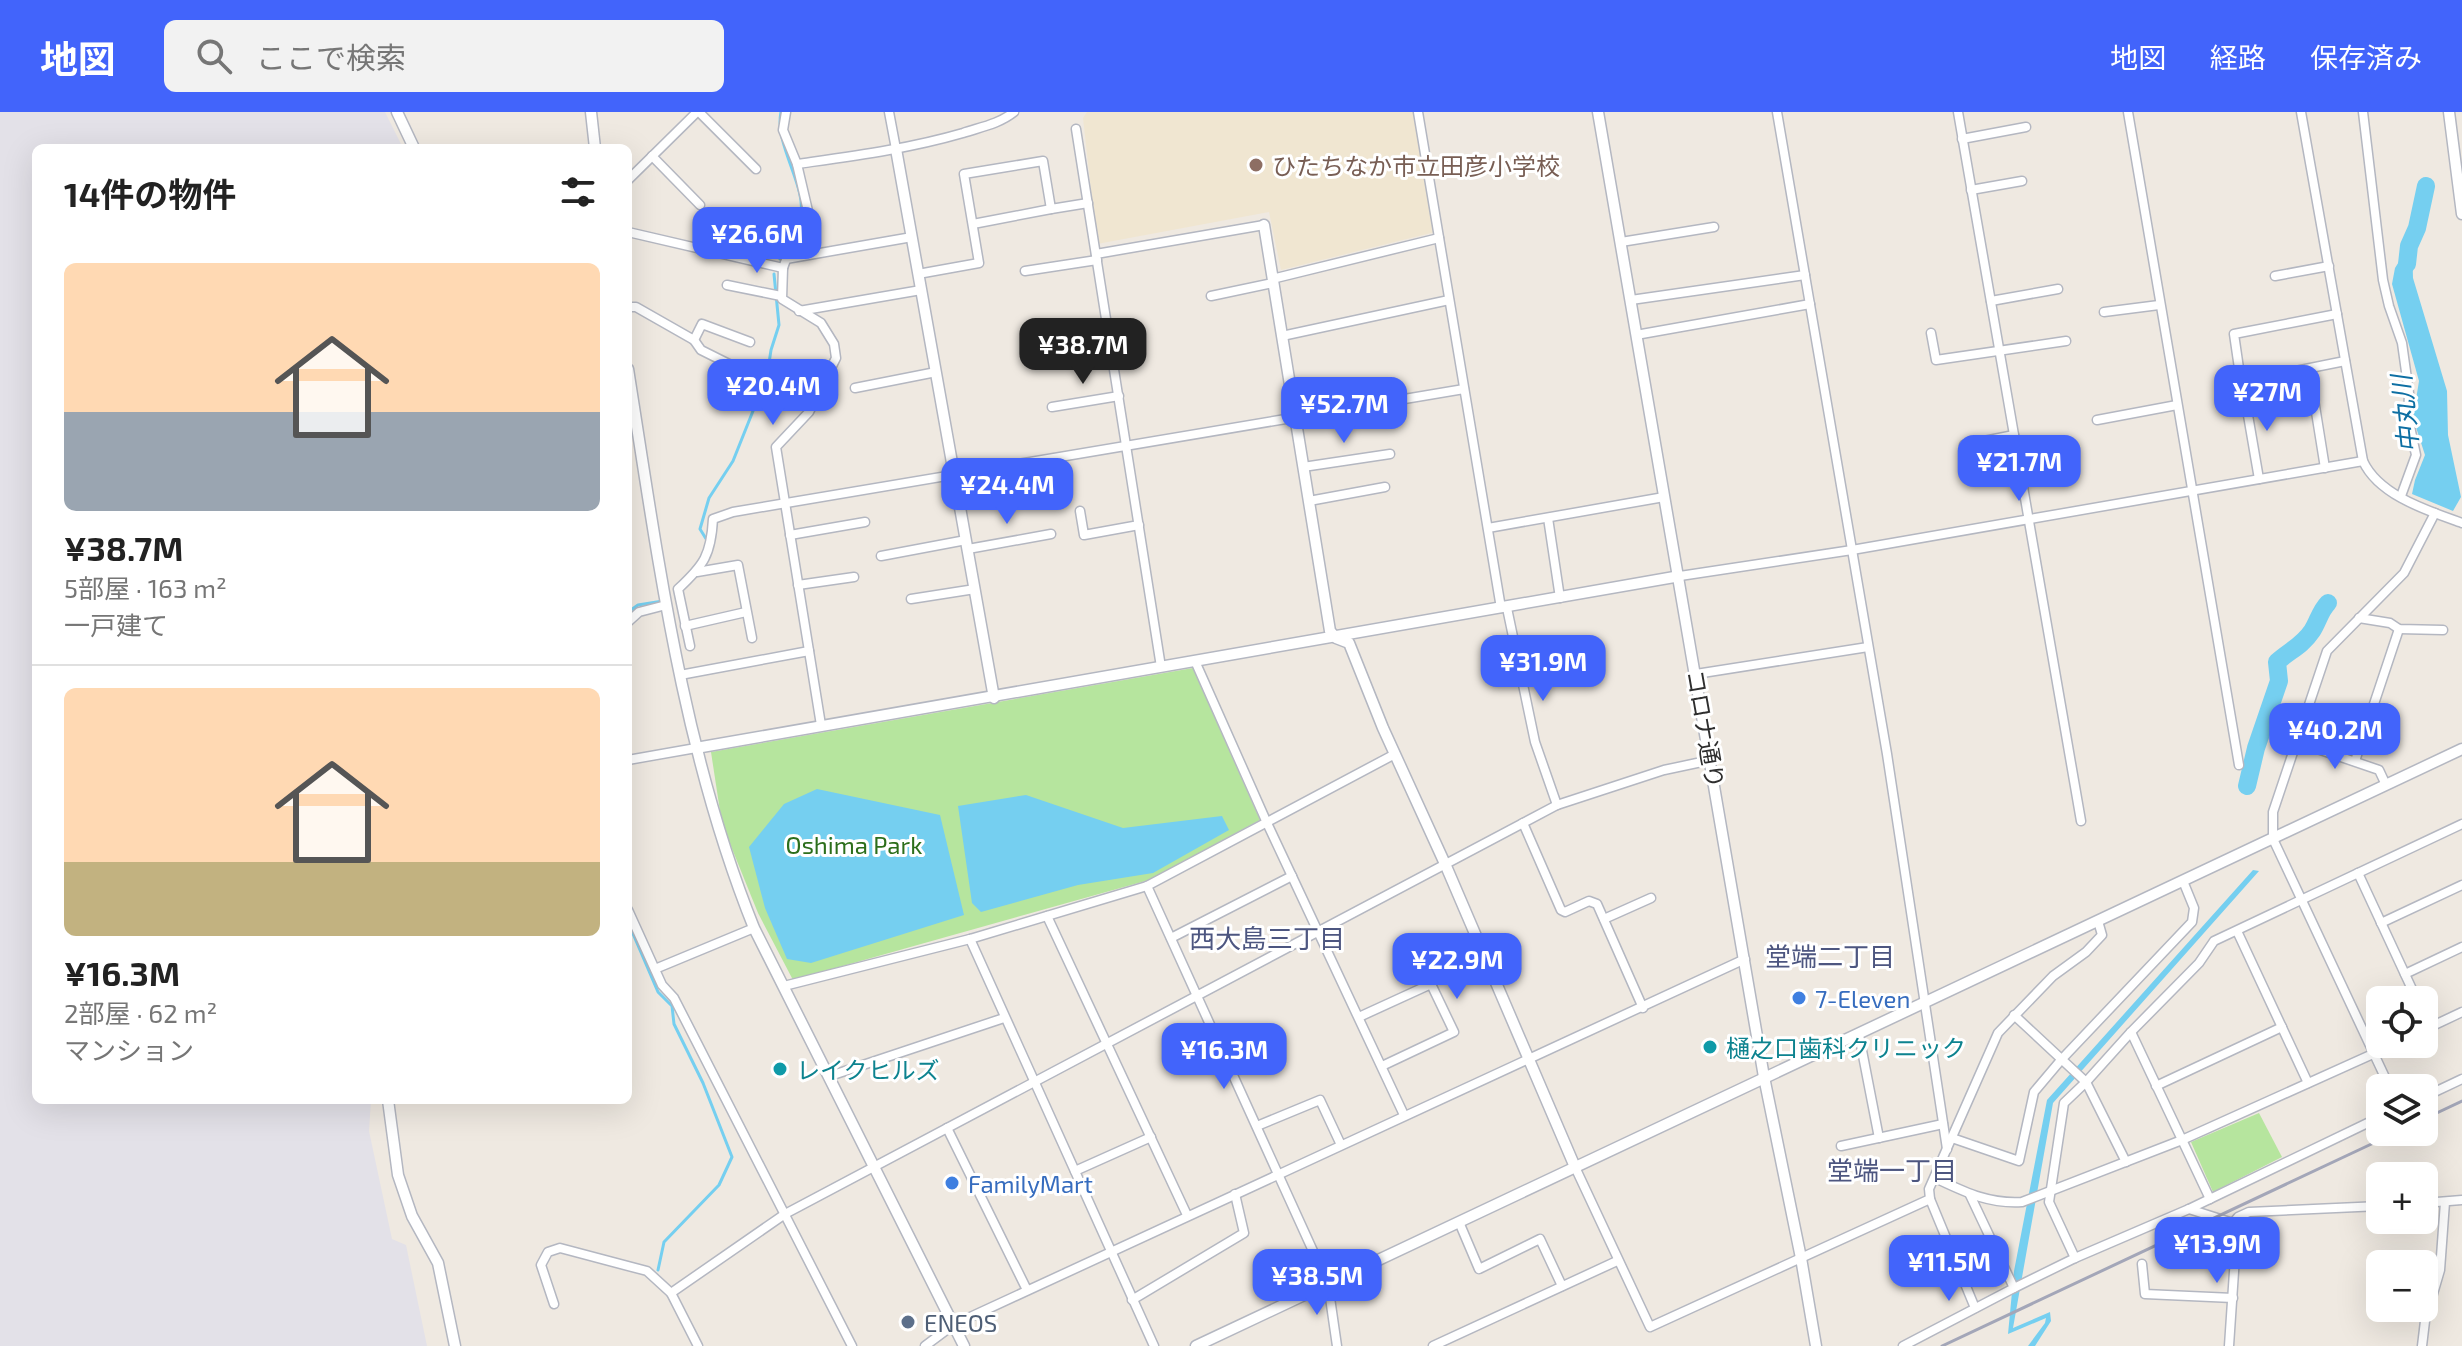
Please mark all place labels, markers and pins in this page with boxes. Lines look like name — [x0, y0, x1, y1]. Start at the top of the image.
place label: ひたちなか市立田彦小学校 — [1272, 151, 1560, 180]
marker: ひたちなか市立田彦小学校 — [1247, 156, 1265, 174]
pin: ¥26.6M — [692, 207, 822, 275]
pin: ¥38.7M — [1018, 318, 1148, 386]
pin: ¥20.4M — [708, 359, 838, 427]
pin: ¥27M — [2220, 365, 2314, 433]
pin: ¥52.7M — [1279, 377, 1409, 445]
pin: ¥21.7M — [1954, 435, 2084, 503]
pin: ¥24.4M — [942, 458, 1072, 526]
pin: ¥31.9M — [1478, 635, 1608, 703]
pin: ¥40.2M — [2270, 703, 2400, 771]
pin: ¥22.9M — [1392, 933, 1522, 1001]
place label: 7-Eleven — [1815, 984, 1910, 1013]
marker: 7-Eleven — [1790, 989, 1808, 1007]
pin: ¥16.3M — [1159, 1023, 1289, 1091]
place label: 樋之口歯科クリニック — [1726, 1033, 1966, 1062]
marker: 樋之口歯科クリニック — [1701, 1038, 1719, 1056]
place label: レイクヒルズ — [796, 1055, 940, 1084]
marker: レイクヒルズ — [771, 1060, 789, 1078]
place label: FamilyMart — [968, 1169, 1093, 1198]
marker: FamilyMart — [943, 1174, 961, 1192]
pin: ¥13.9M — [2152, 1217, 2282, 1285]
pin: ¥11.5M — [1884, 1235, 2014, 1303]
pin: ¥38.5M — [1252, 1249, 1382, 1317]
place label: ENEOS — [924, 1308, 997, 1337]
marker: ENEOS — [899, 1313, 917, 1331]

